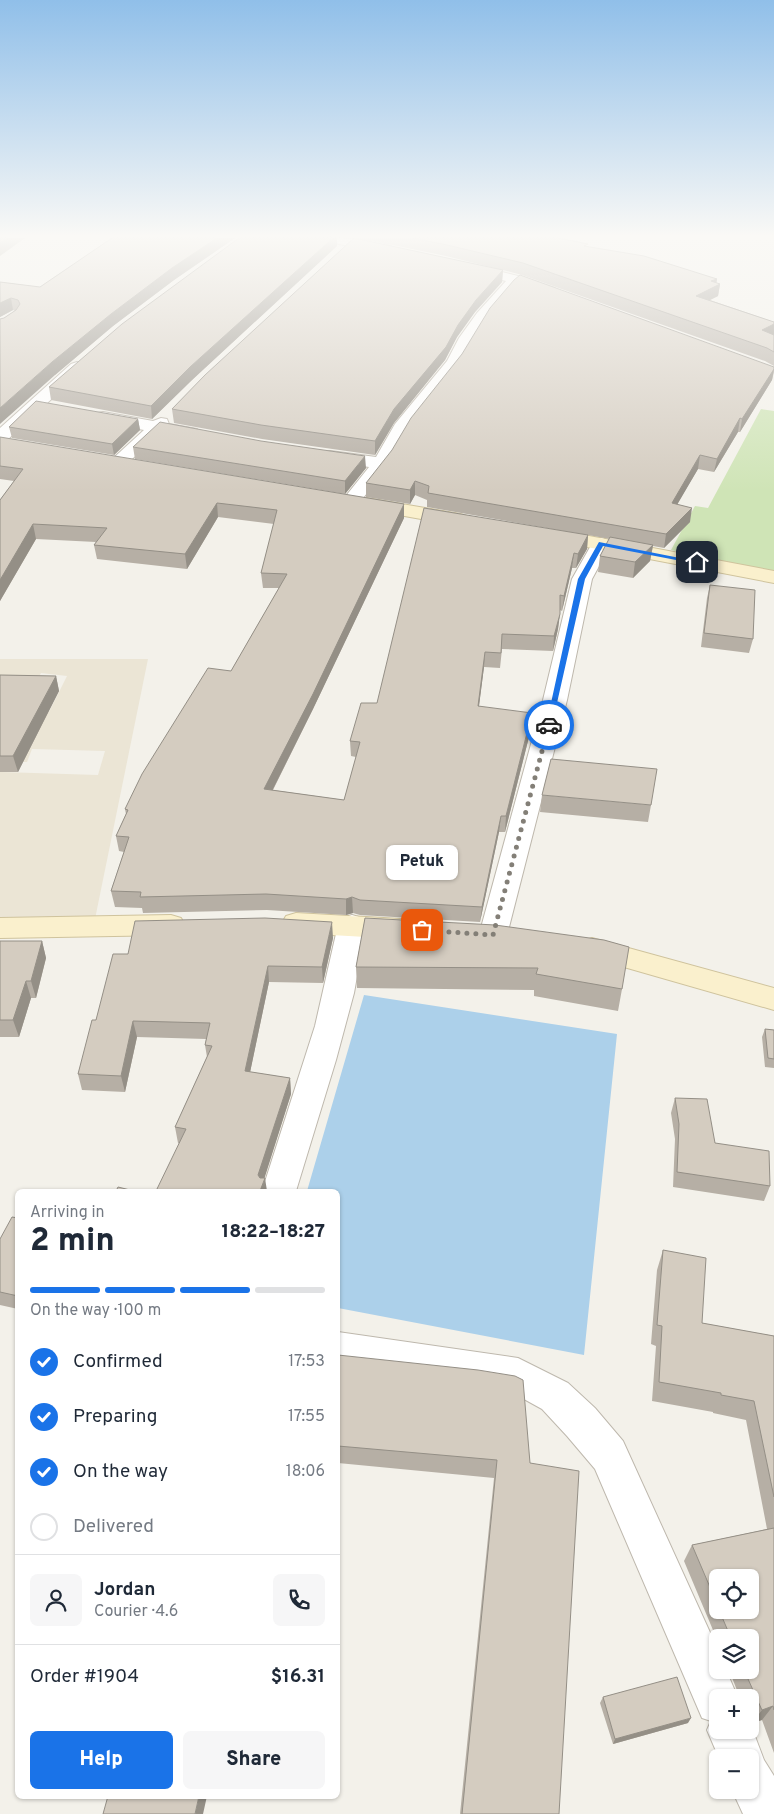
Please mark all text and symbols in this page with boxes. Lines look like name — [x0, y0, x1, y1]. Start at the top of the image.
pin — [676, 541, 718, 583]
icon: home — [683, 548, 711, 576]
courier — [524, 700, 574, 750]
icon: car — [535, 711, 563, 739]
callout: Petuk — [386, 845, 458, 880]
text: Petuk — [400, 852, 444, 872]
pin — [401, 909, 443, 951]
icon: bag — [408, 916, 436, 944]
text: Arriving in — [30, 1203, 105, 1223]
text: 18:22–18:27 — [221, 1220, 325, 1244]
text: 2 min — [30, 1222, 115, 1262]
text: On the way · 100 m — [30, 1301, 161, 1321]
icon: check — [30, 1348, 58, 1376]
text: Confirmed — [73, 1350, 163, 1374]
text: 17:53 — [288, 1352, 325, 1372]
icon: check — [30, 1403, 58, 1431]
text: Preparing — [73, 1405, 157, 1429]
text: 17:55 — [288, 1407, 325, 1427]
icon: check — [30, 1458, 58, 1486]
text: On the way — [73, 1460, 168, 1484]
text: 18:06 — [286, 1462, 325, 1482]
text: Delivered — [73, 1515, 154, 1539]
map controls — [709, 1569, 759, 1799]
button: locate — [709, 1569, 759, 1619]
button: person — [30, 1574, 82, 1626]
button: phone — [273, 1574, 325, 1626]
text: Jordan — [94, 1578, 156, 1602]
text: Courier · 4.6 — [94, 1602, 178, 1622]
button: layers — [709, 1629, 759, 1679]
text: Order #1904 — [30, 1665, 139, 1689]
text: $16.31 — [271, 1665, 325, 1689]
button: + — [709, 1689, 759, 1739]
button: Help — [30, 1731, 173, 1789]
button: Share — [183, 1731, 325, 1789]
button: − — [709, 1749, 759, 1799]

